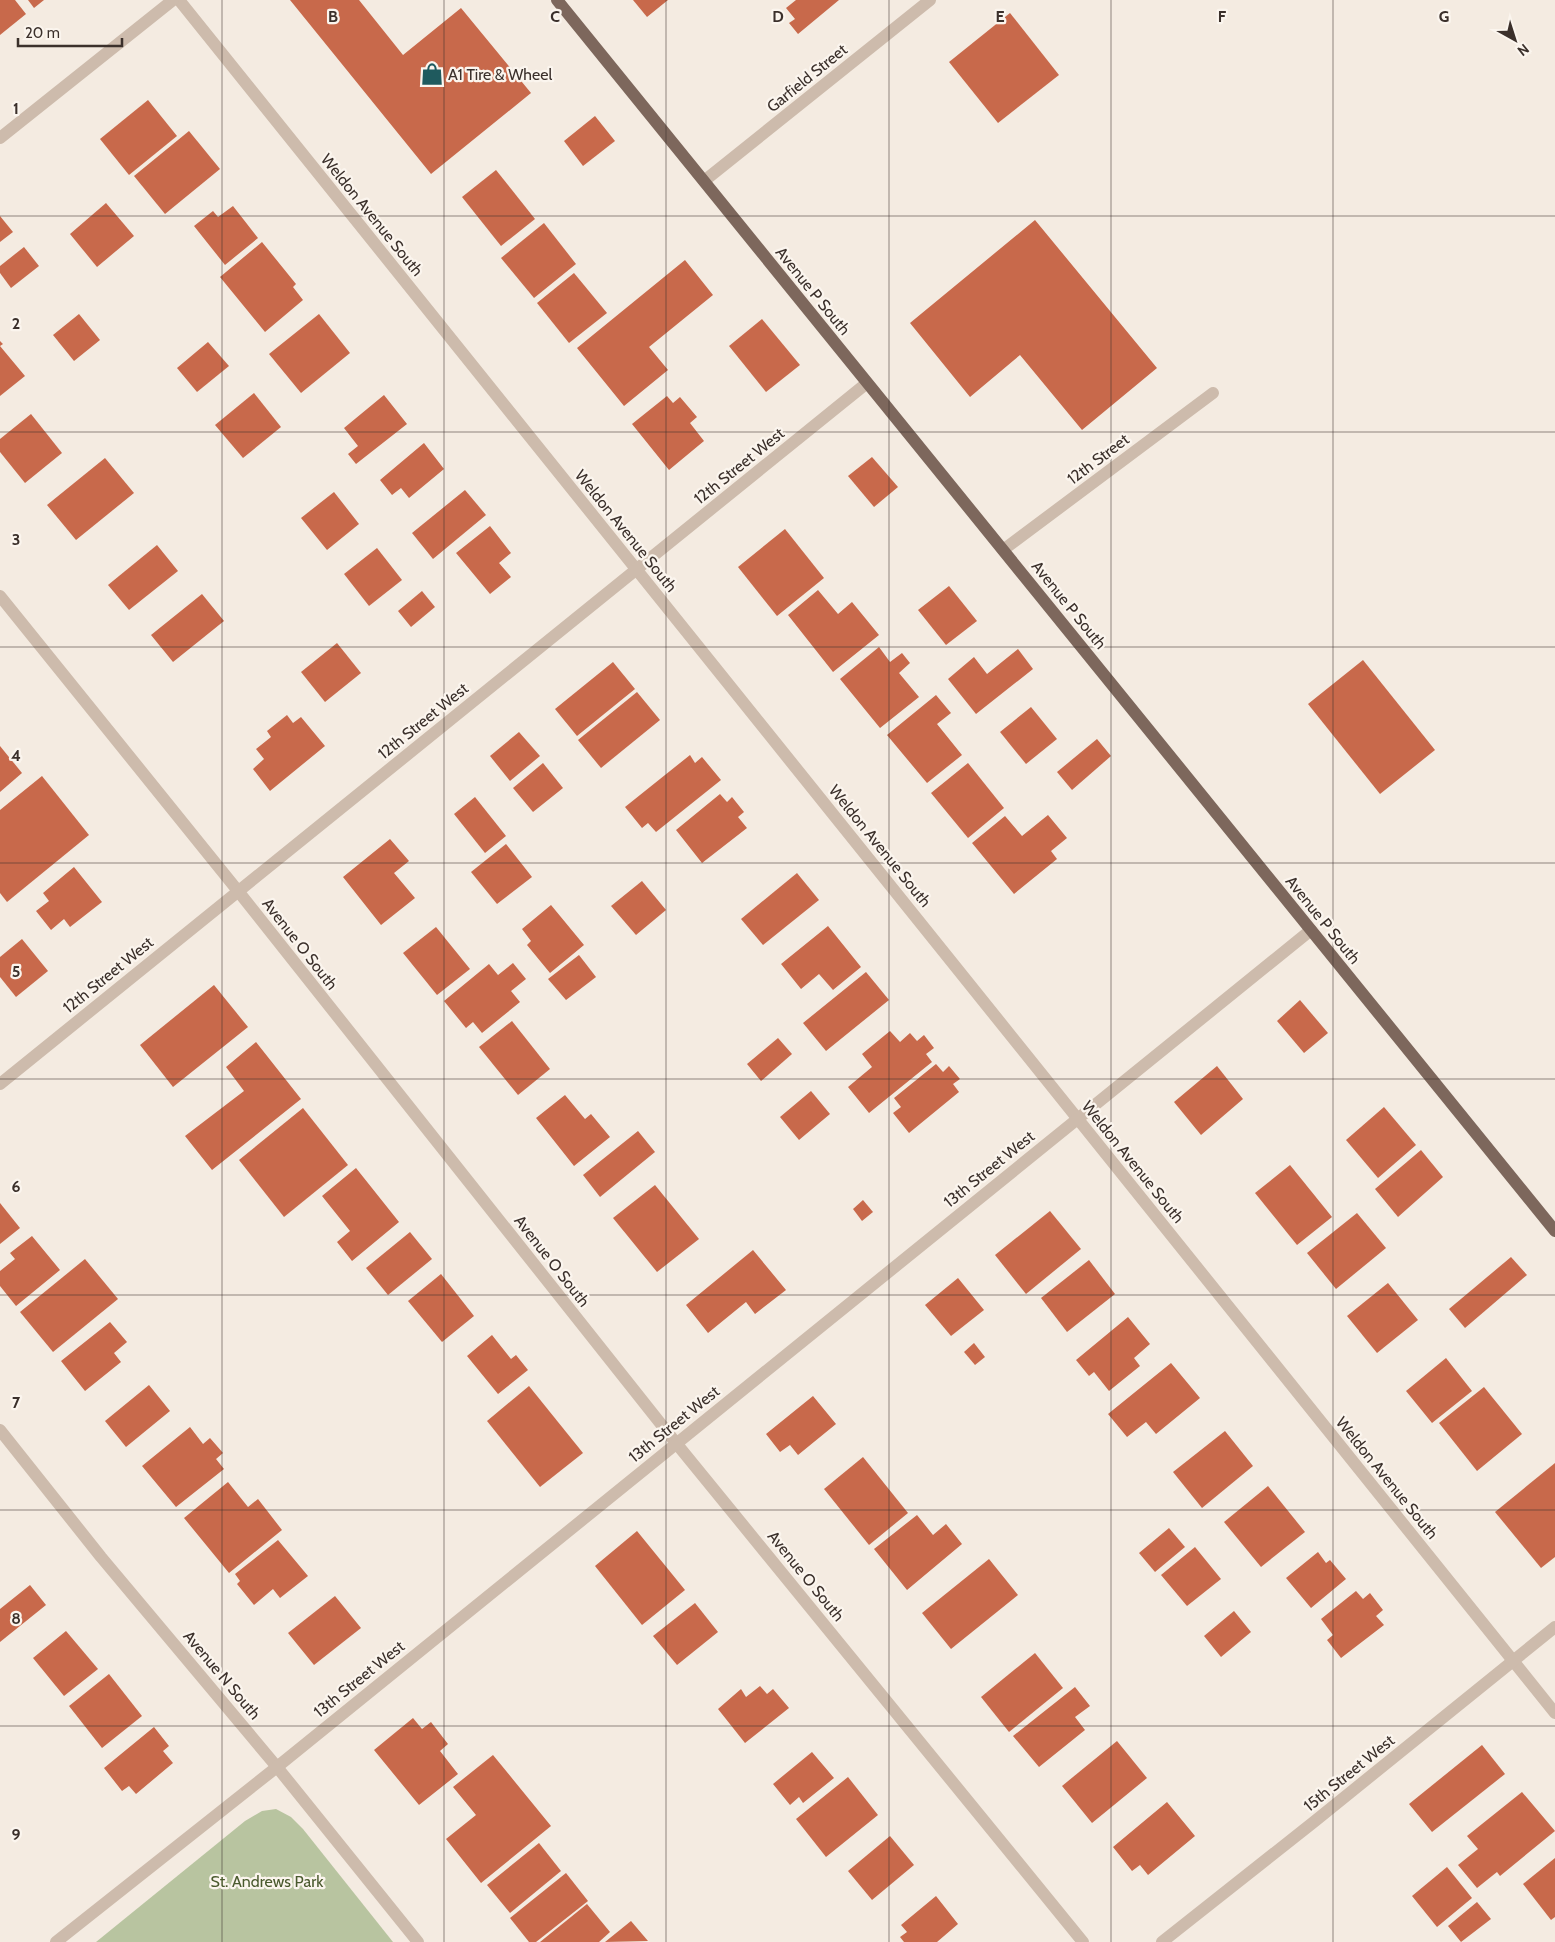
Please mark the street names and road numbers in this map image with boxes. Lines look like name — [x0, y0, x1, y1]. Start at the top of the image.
street label: Garfield Street — [763, 40, 851, 116]
street label: Weldon Avenue South — [317, 150, 427, 280]
street label: Avenue P South — [772, 243, 854, 339]
street label: 12th Street West — [690, 423, 788, 508]
street label: 12th Street — [1063, 429, 1133, 488]
street label: Weldon Avenue South — [571, 466, 681, 596]
street label: Avenue P South — [1028, 557, 1110, 653]
street label: 12th Street West — [374, 678, 472, 763]
street label: Weldon Avenue South — [825, 781, 935, 911]
street label: Avenue P South — [1282, 872, 1364, 968]
street label: Avenue O South — [258, 894, 342, 994]
street label: 12th Street West — [59, 932, 157, 1017]
street label: Weldon Avenue South — [1078, 1097, 1188, 1227]
street label: 13th Street West — [940, 1126, 1039, 1211]
street label: Avenue O South — [510, 1211, 594, 1311]
street label: 13th Street West — [625, 1381, 724, 1466]
street label: Weldon Avenue South — [1332, 1413, 1442, 1543]
street label: Avenue O South — [764, 1527, 848, 1625]
street label: Avenue N South — [179, 1627, 265, 1723]
street label: 13th Street West — [310, 1636, 409, 1721]
street label: 15th Street West — [1300, 1730, 1399, 1815]

